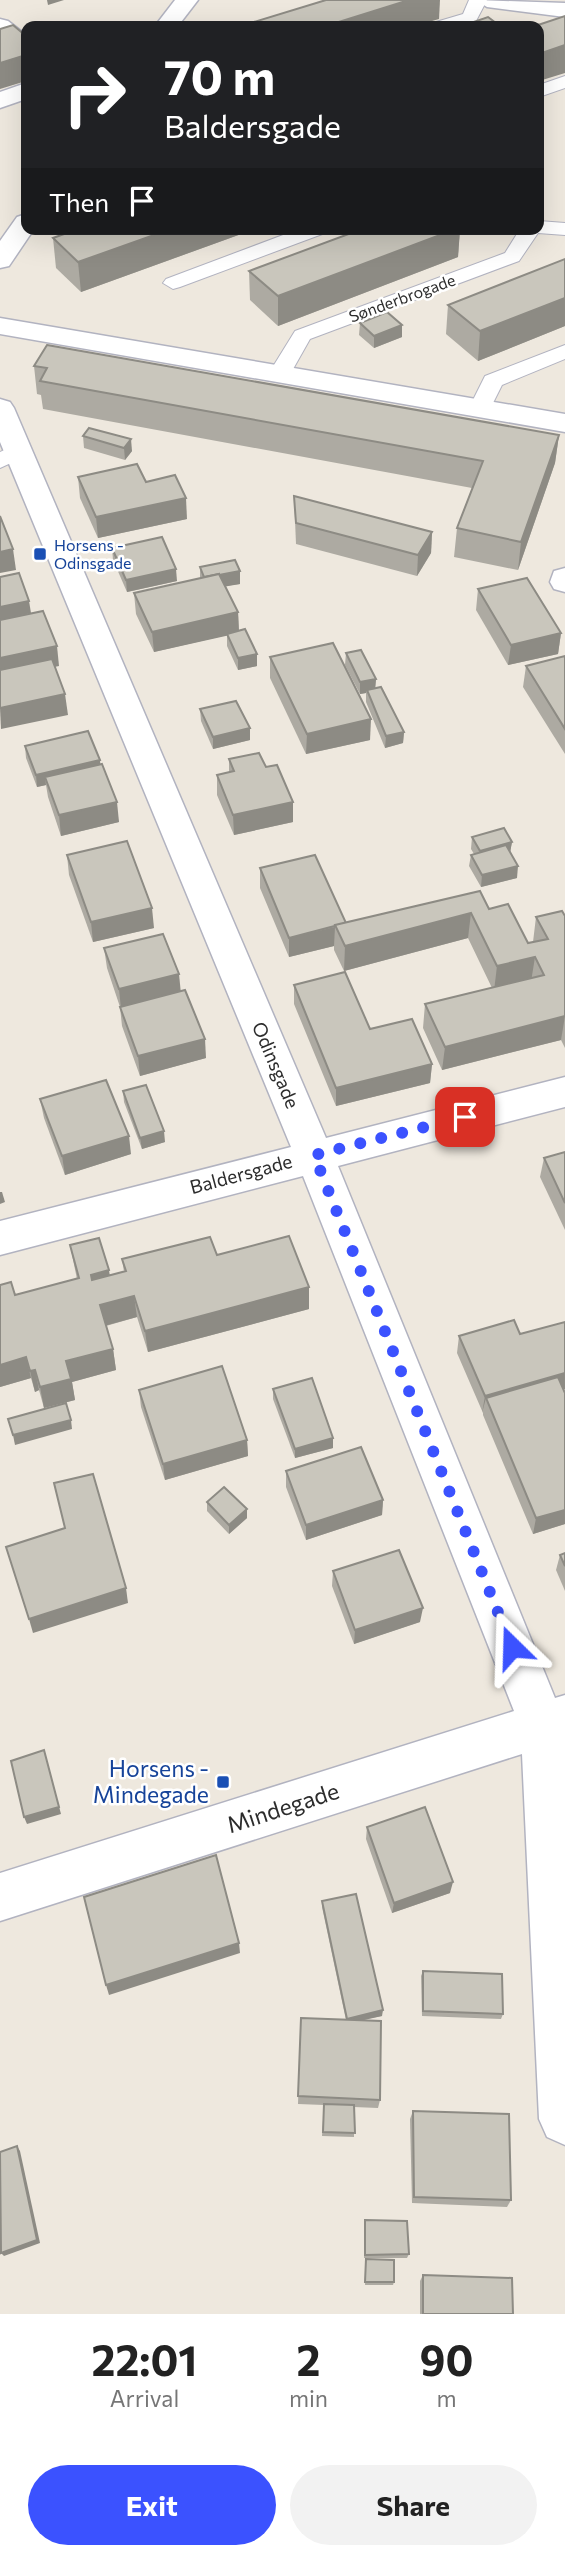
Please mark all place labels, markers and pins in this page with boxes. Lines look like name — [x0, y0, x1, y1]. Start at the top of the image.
place label: Horsens - Odinsgade — [54, 535, 131, 572]
marker: Horsens - Odinsgade — [32, 546, 48, 562]
pin — [435, 1087, 495, 1147]
place label: Horsens - Mindegade — [93, 1754, 209, 1808]
marker: Horsens - Mindegade — [215, 1774, 231, 1790]

